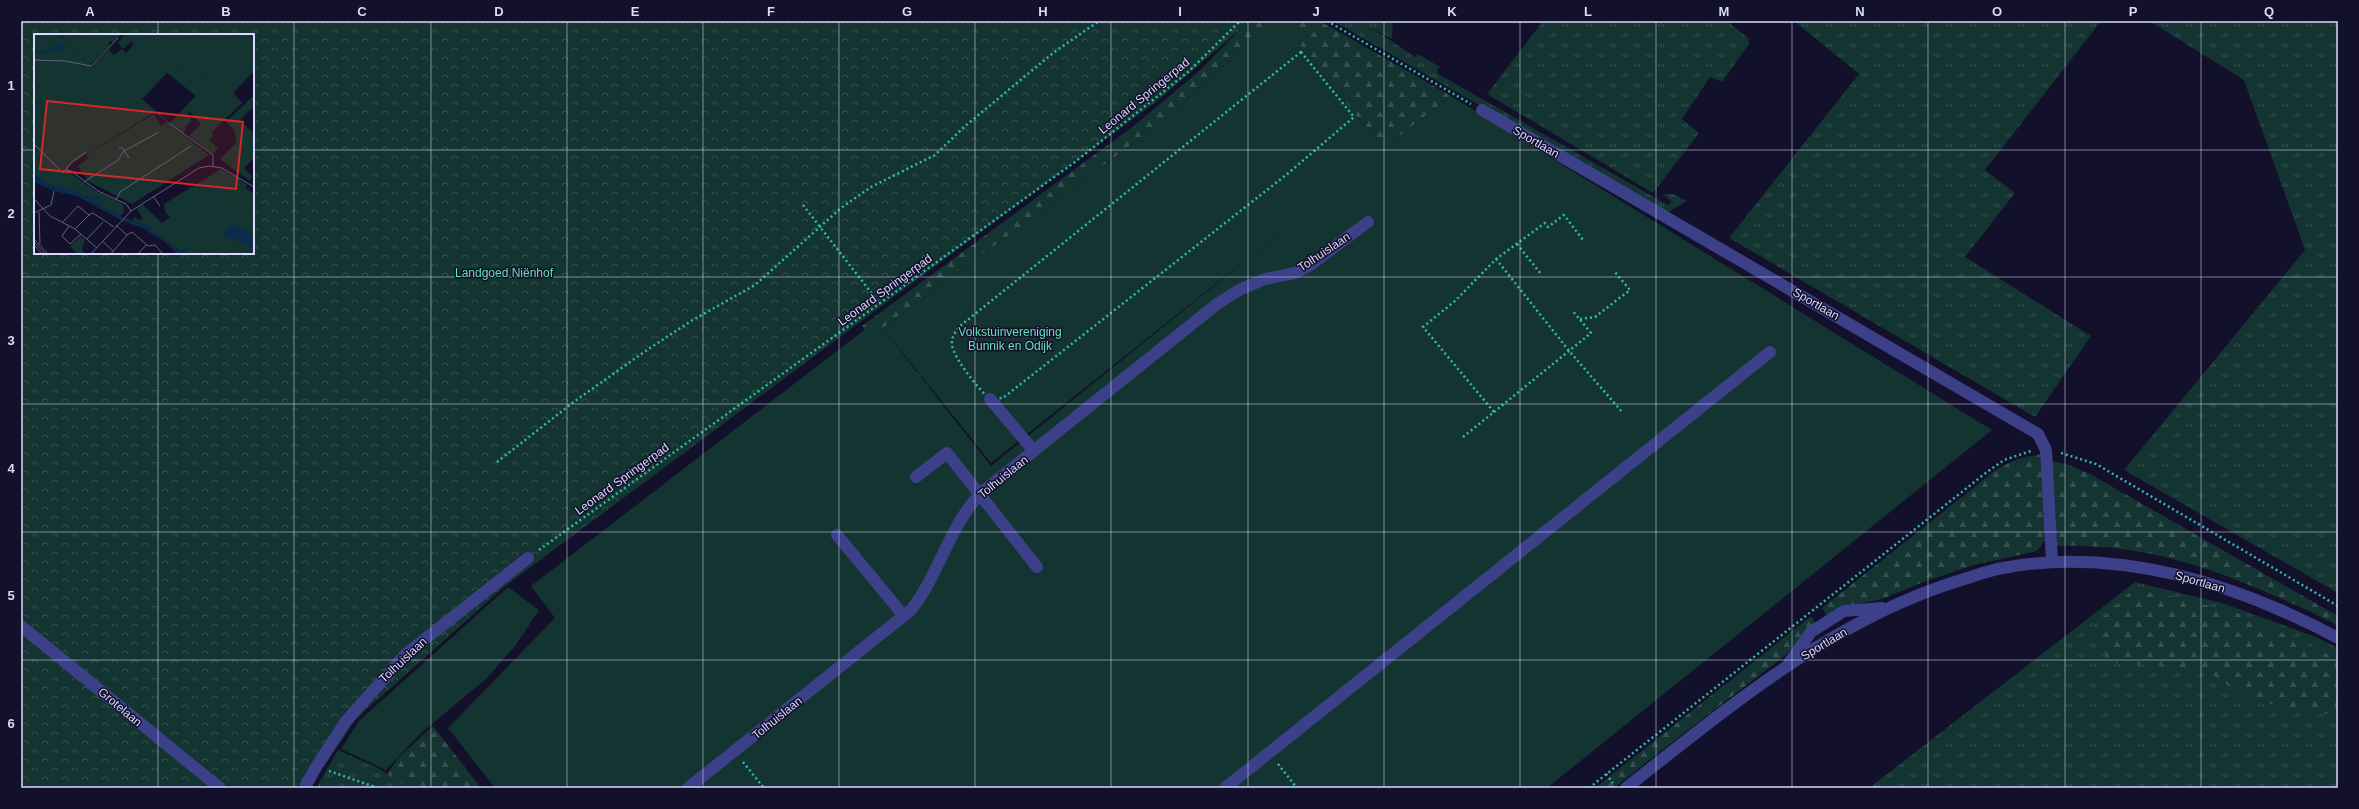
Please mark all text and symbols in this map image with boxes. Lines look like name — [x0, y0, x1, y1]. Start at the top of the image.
text: A — [85, 4, 95, 19]
text: B — [221, 4, 231, 19]
text: C — [357, 4, 367, 19]
text: D — [494, 4, 504, 19]
text: E — [631, 4, 640, 19]
text: F — [767, 4, 775, 19]
text: G — [902, 4, 912, 19]
text: H — [1038, 4, 1048, 19]
text: I — [1178, 4, 1182, 19]
text: J — [1312, 4, 1320, 19]
text: K — [1447, 4, 1457, 19]
text: L — [1584, 4, 1592, 19]
text: M — [1719, 4, 1729, 19]
text: N — [1855, 4, 1865, 19]
text: O — [1992, 4, 2002, 19]
text: P — [2129, 4, 2138, 19]
text: Q — [2264, 4, 2274, 19]
inset map — [34, 34, 254, 254]
street label: Leonard Springerpad — [1096, 55, 1192, 137]
text: 1 — [7, 78, 15, 93]
street label: Sportlaan — [1510, 123, 1562, 161]
text: 2 — [7, 206, 15, 221]
street label: Tolhuislaan — [1295, 229, 1353, 275]
street label: Leonard Springerpad — [835, 251, 935, 329]
park label: Landgoed Niënhof — [455, 266, 554, 280]
street label: Sportlaan — [1790, 285, 1842, 323]
park label: Volkstuinvereniging Bunnik en Odijk — [958, 325, 1062, 353]
text: 3 — [7, 333, 15, 348]
street label: Leonard Springerpad — [572, 440, 672, 518]
street label: Tolhuislaan — [975, 453, 1031, 501]
text: 4 — [7, 461, 15, 476]
street label: Sportlaan — [2173, 568, 2227, 596]
text: 5 — [7, 588, 15, 603]
street label: Sportlaan — [1798, 625, 1850, 663]
street label: Tolhuislaan — [376, 634, 430, 686]
street label: Grotelaan — [95, 685, 145, 729]
street label: Tolhuislaan — [749, 694, 805, 742]
text: 6 — [7, 716, 15, 731]

